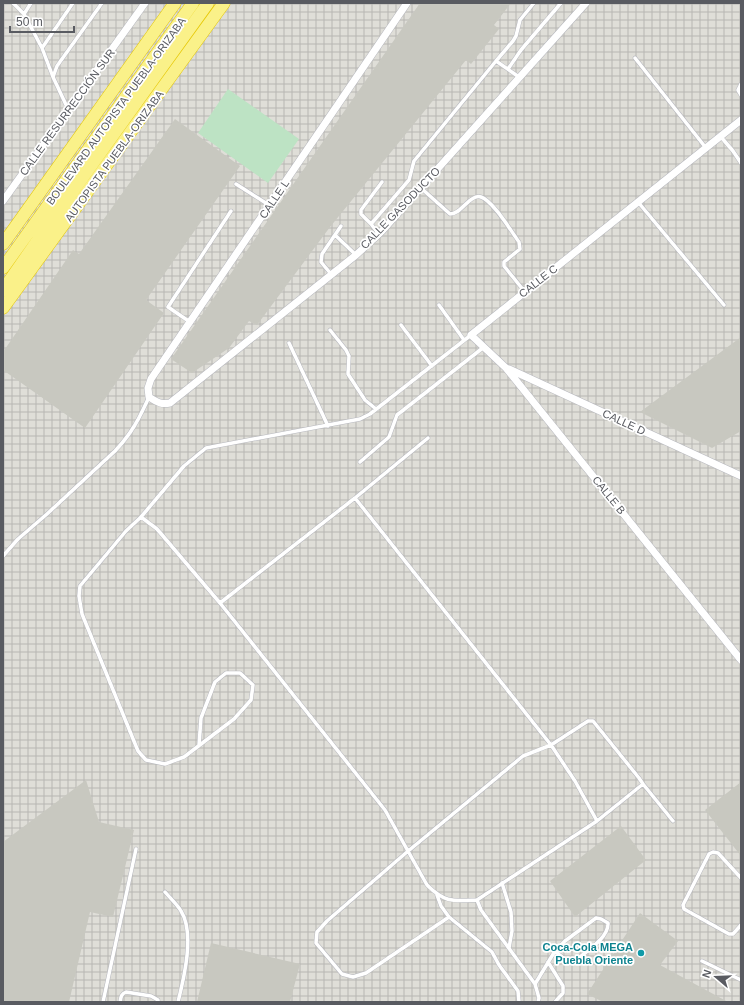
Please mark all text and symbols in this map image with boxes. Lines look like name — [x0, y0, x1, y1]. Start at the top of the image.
scale bar — [10, 8, 74, 34]
street label: BOULEVARD AUTOPISTA PUEBLA-ORIZABA — [43, 14, 189, 208]
text: 50 m — [16, 15, 43, 29]
street label: CALLE RESURRECCIÓN SUR — [17, 46, 117, 178]
street label: AUTOPISTA PUEBLA-ORIZABA — [62, 88, 166, 224]
street label: CALLE GASODUCTO — [358, 164, 442, 251]
street label: CALLE L — [257, 177, 291, 221]
street label: CALLE C — [516, 262, 560, 300]
street label: CALLE D — [601, 407, 647, 437]
street label: CALLE B — [590, 474, 628, 516]
place label: Coca-Cola MEGA Puebla Oriente — [543, 941, 633, 966]
marker: Coca-Cola MEGA Puebla Oriente — [636, 948, 646, 958]
north arrow — [696, 957, 736, 997]
text: N — [700, 968, 714, 979]

